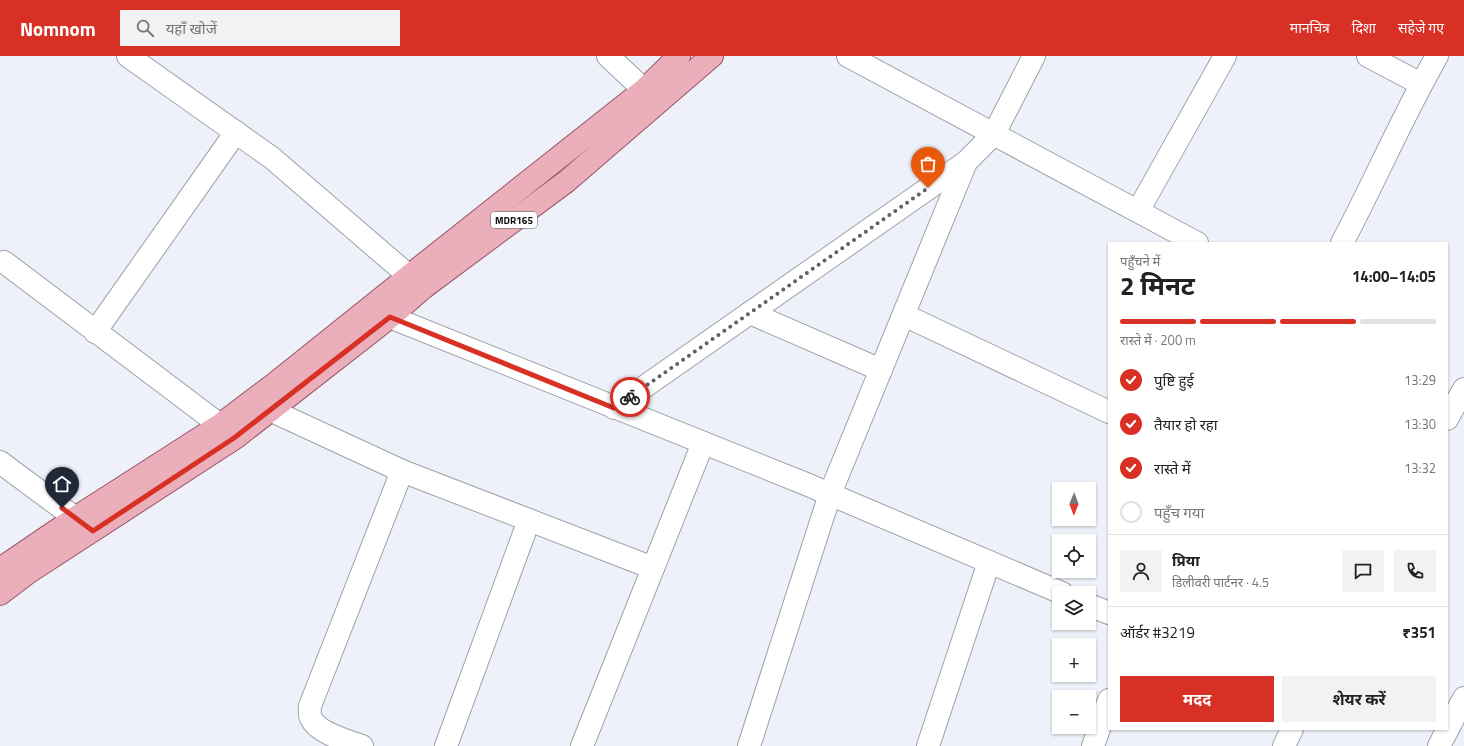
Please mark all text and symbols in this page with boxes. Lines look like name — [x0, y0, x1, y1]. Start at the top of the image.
search box — [120, 10, 400, 46]
text: Nomnom — [20, 14, 96, 43]
icon: search — [134, 17, 156, 39]
text: यहाँ खोजें — [166, 17, 217, 40]
text: मानचित्र — [1290, 17, 1330, 38]
text: दिशा — [1352, 17, 1376, 38]
text: सहेजे गए — [1398, 17, 1444, 38]
pin — [911, 147, 945, 188]
icon: bag — [917, 153, 939, 175]
road number: MDR165 — [491, 212, 537, 228]
text: पहुँचने में — [1120, 251, 1160, 271]
text: 14:00–14:05 — [1352, 265, 1436, 288]
text: 2 मिनट — [1120, 266, 1195, 305]
text: रास्ते में · 200 m — [1120, 330, 1196, 350]
icon: check — [1120, 369, 1142, 391]
text: पुष्टि हुई — [1154, 369, 1194, 392]
text: 13:29 — [1404, 370, 1436, 390]
courier — [610, 377, 650, 417]
icon: bike — [619, 386, 641, 408]
icon: check — [1120, 413, 1142, 435]
text: तैयार हो रहा — [1154, 413, 1218, 436]
text: 13:30 — [1404, 414, 1436, 434]
icon: check — [1120, 457, 1142, 479]
text: रास्ते में — [1154, 457, 1191, 480]
text: 13:32 — [1404, 458, 1436, 478]
pin — [45, 467, 79, 508]
icon: home — [51, 473, 73, 495]
north arrow — [1052, 482, 1096, 526]
map controls — [1052, 482, 1096, 734]
text: पहुँच गया — [1154, 501, 1204, 524]
button: locate — [1052, 534, 1096, 578]
text: प्रिया — [1172, 549, 1200, 572]
button: person — [1120, 550, 1162, 592]
button: chat — [1342, 550, 1384, 592]
button: phone — [1394, 550, 1436, 592]
text: डिलीवरी पार्टनर · 4.5 — [1172, 572, 1269, 592]
button: layers — [1052, 586, 1096, 630]
text: ऑर्डर #3219 — [1120, 621, 1195, 644]
text: ₹351 — [1402, 621, 1436, 644]
button: + — [1052, 638, 1096, 682]
button: मदद — [1120, 676, 1274, 722]
button: शेयर करें — [1282, 676, 1436, 722]
button: − — [1052, 690, 1096, 734]

